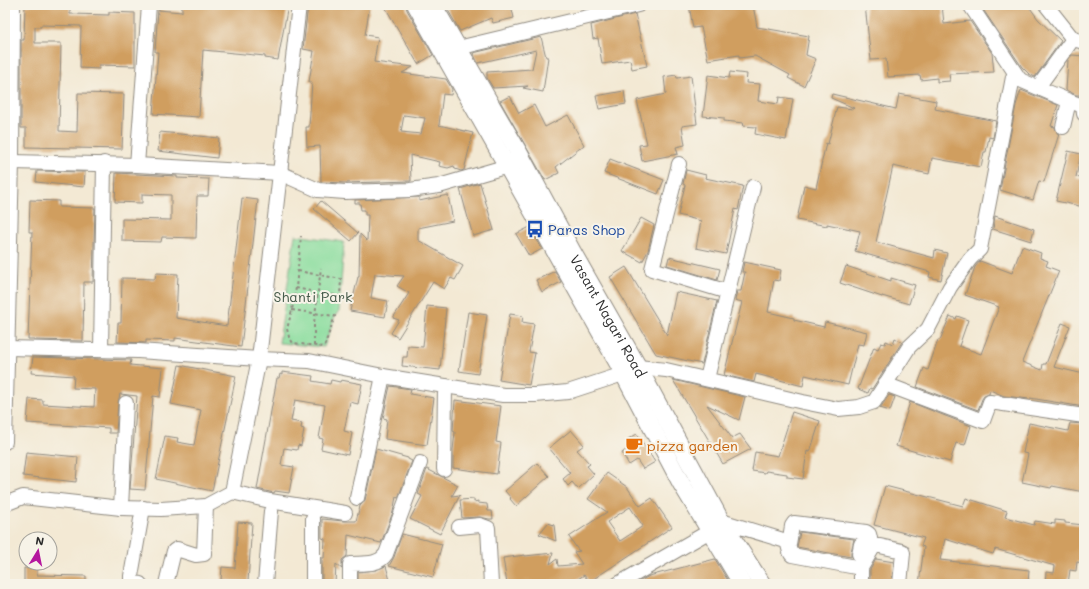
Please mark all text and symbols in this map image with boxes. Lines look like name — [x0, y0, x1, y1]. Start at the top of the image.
bus stop icon: Paras Shop — [525, 219, 545, 239]
place label: Paras Shop — [548, 220, 625, 239]
street label: Vasant Nagari Road — [566, 251, 651, 381]
park label: Shanti Park — [274, 287, 352, 306]
cafe icon: pizza garden — [624, 435, 644, 455]
place label: pizza garden — [647, 436, 738, 455]
north arrow — [18, 531, 58, 571]
text: N — [34, 533, 45, 549]

